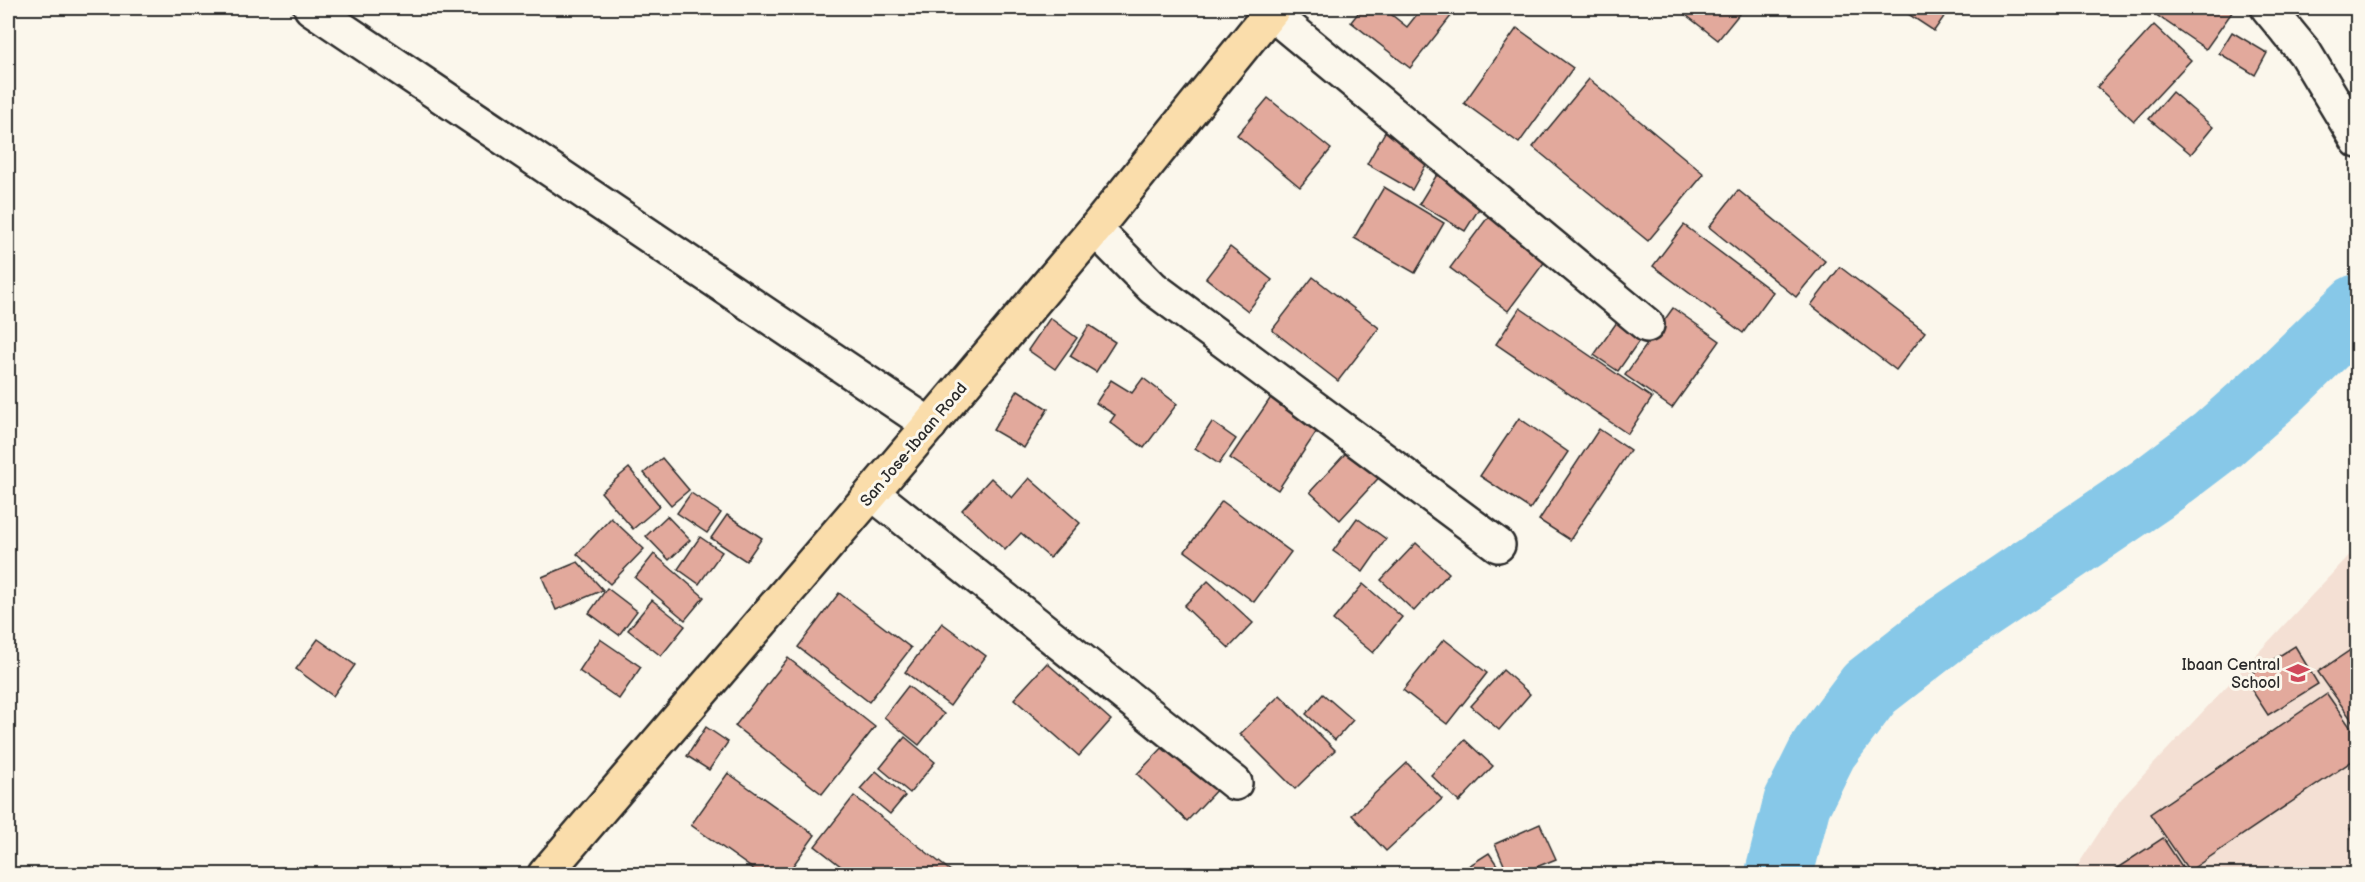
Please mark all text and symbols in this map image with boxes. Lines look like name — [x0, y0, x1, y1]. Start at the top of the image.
street label: San Jose-Ibaan Road — [857, 379, 971, 511]
place label: Ibaan Central School — [2182, 656, 2280, 693]
school or university icon: Ibaan Central School — [2285, 660, 2311, 686]

